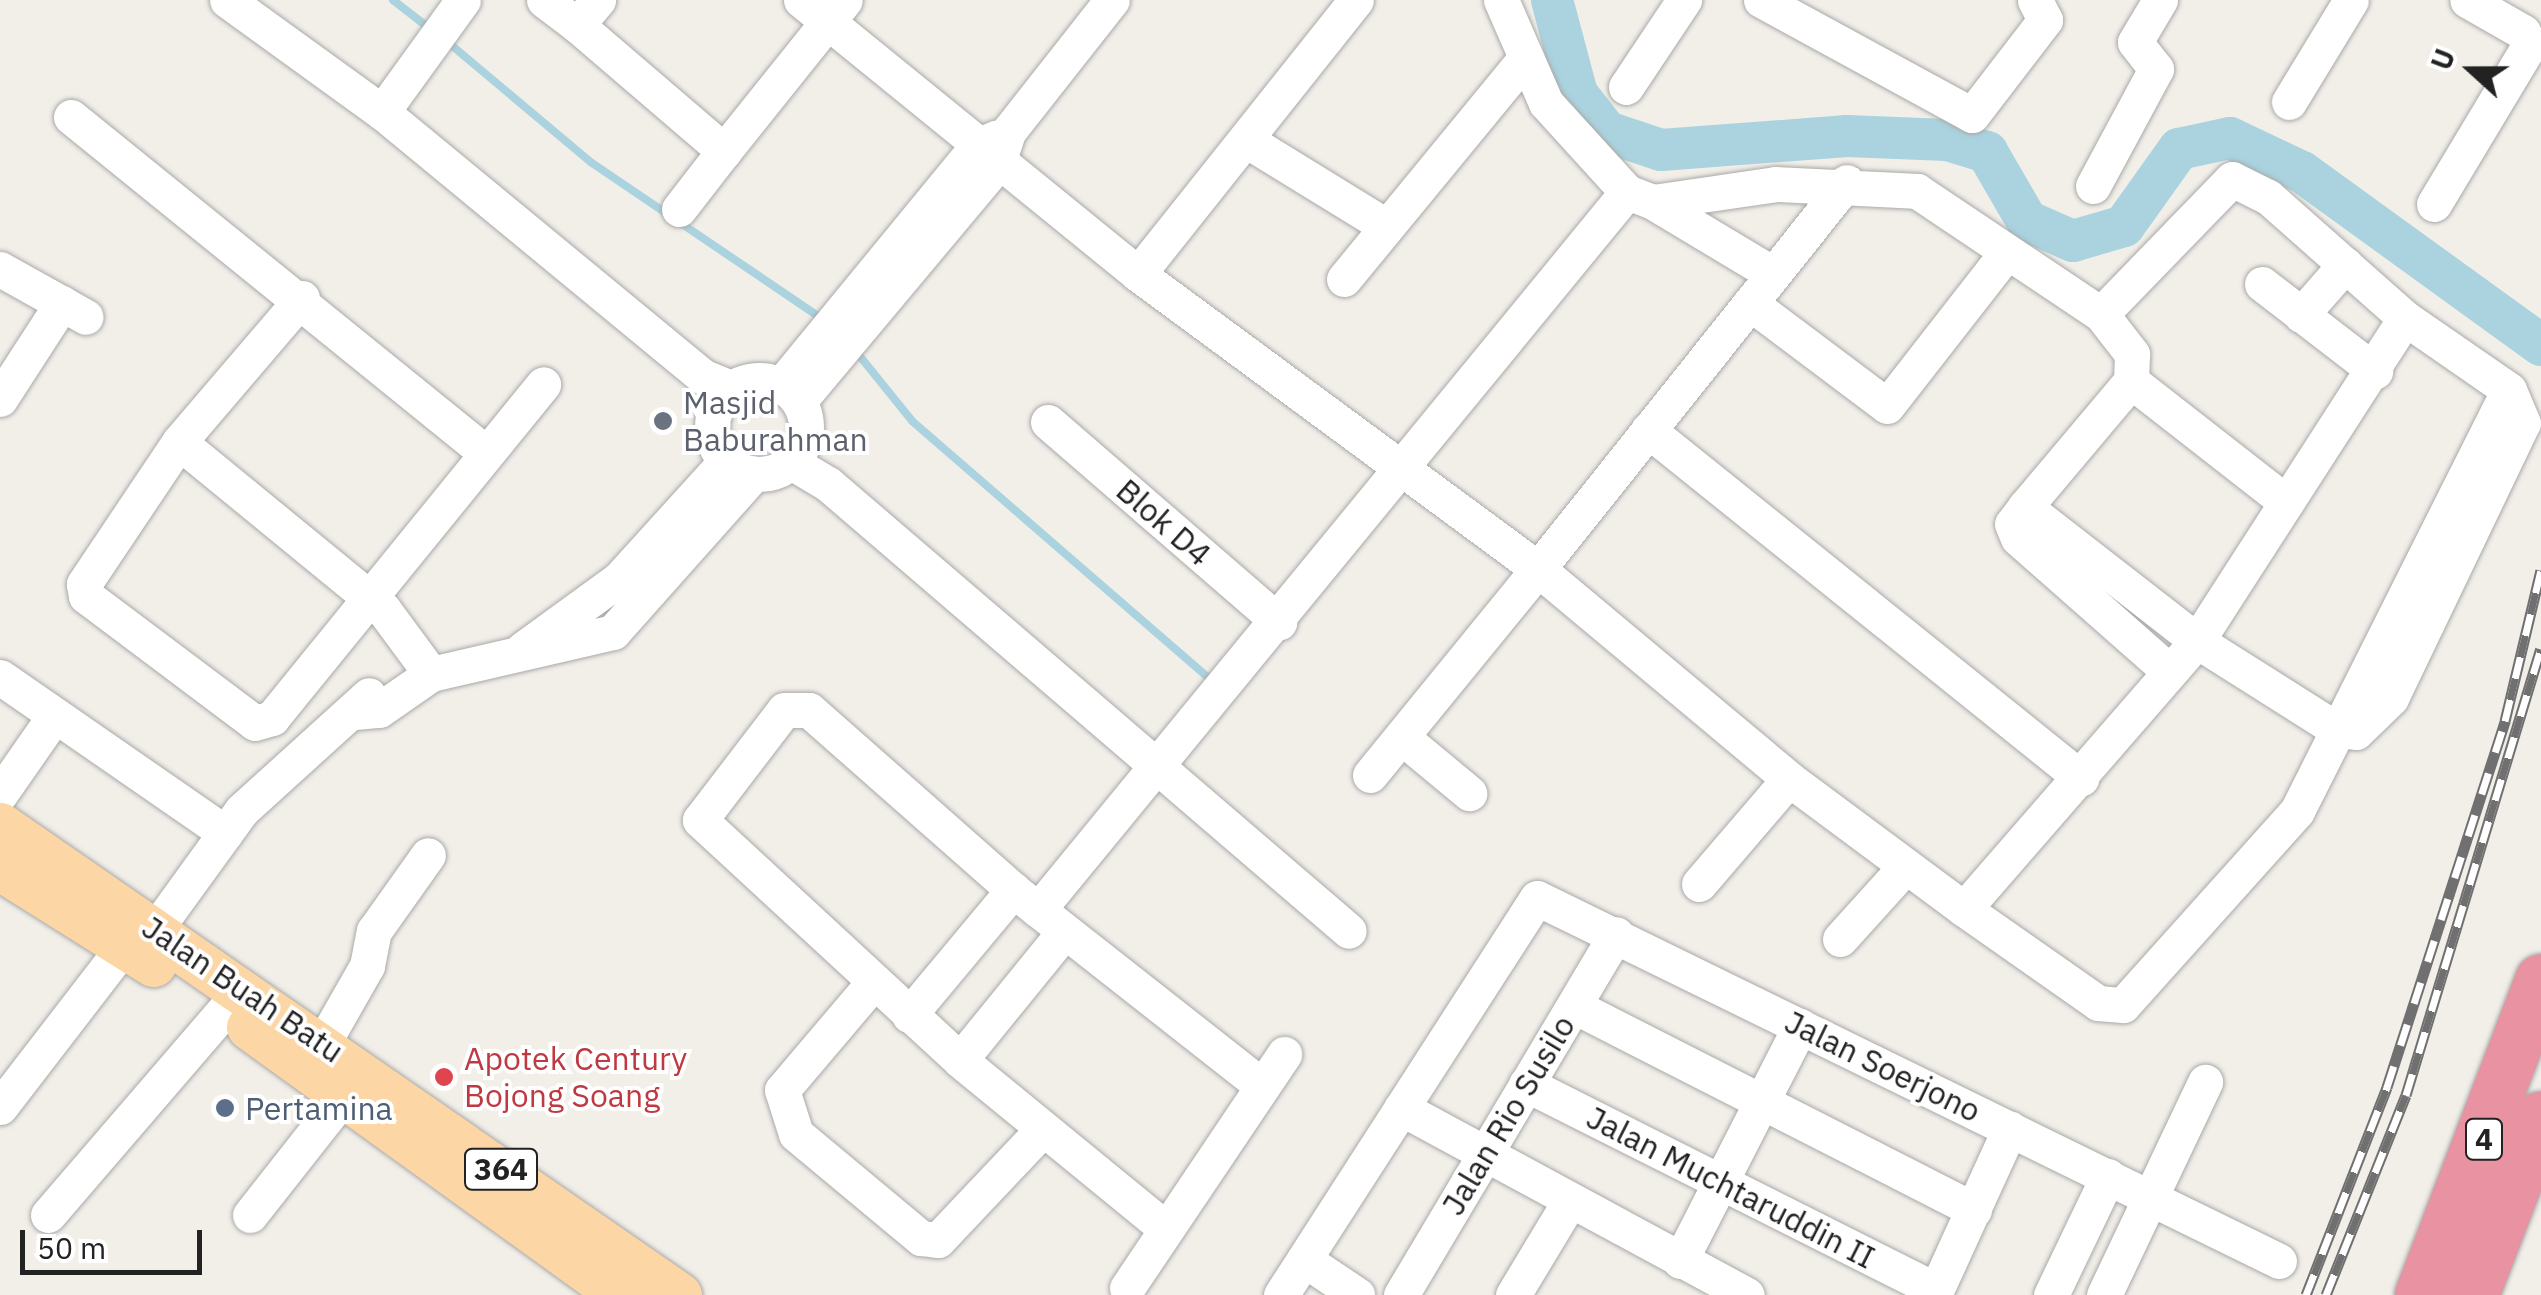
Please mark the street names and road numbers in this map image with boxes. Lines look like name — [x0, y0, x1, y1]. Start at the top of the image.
street label: Blok D4 — [1109, 471, 1219, 573]
street label: Jalan Buah Batu — [135, 908, 351, 1070]
street label: Jalan Soerjono — [1779, 1002, 1987, 1130]
street label: Jalan Rio Susilo — [1433, 1008, 1583, 1222]
street label: Jalan Muchtaruddin II — [1581, 1098, 1881, 1276]
road number: 4 — [2464, 1114, 2504, 1164]
road number: 364 — [464, 1144, 538, 1194]

